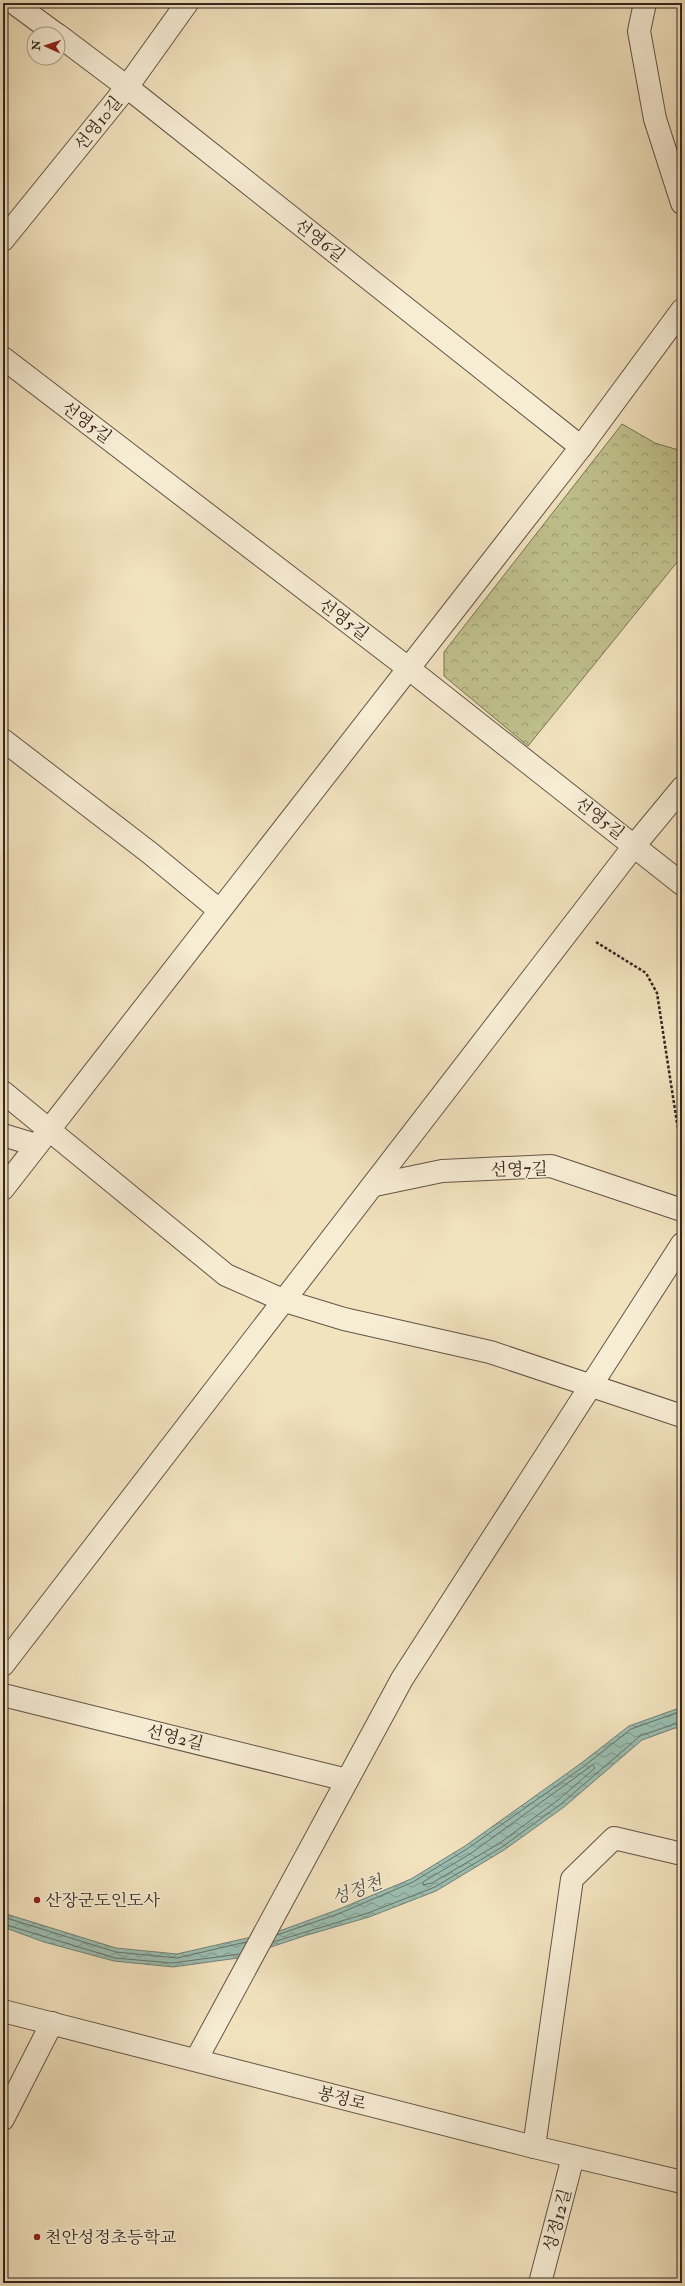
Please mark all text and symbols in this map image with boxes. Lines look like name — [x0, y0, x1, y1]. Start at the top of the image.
north arrow — [26, 26, 66, 66]
text: N — [30, 39, 43, 52]
street label: 선영10길 — [70, 92, 127, 155]
street label: 선영6길 — [290, 214, 349, 266]
street label: 선영5길 — [58, 397, 116, 448]
street label: 선영5길 — [315, 594, 373, 645]
street label: 선영5길 — [571, 793, 629, 844]
street label: 선영7길 — [490, 1159, 548, 1180]
street label: 선영2길 — [144, 1720, 206, 1755]
water label: 성정천 — [329, 1870, 387, 1910]
place label: 산장군도인도사 — [45, 1890, 161, 1911]
marker: 산장군도인도사 — [32, 1895, 42, 1905]
street label: 봉정로 — [315, 2082, 369, 2115]
street label: 성정12길 — [539, 2187, 576, 2254]
place label: 천안성정초등학교 — [45, 2227, 177, 2248]
marker: 천안성정초등학교 — [32, 2232, 42, 2242]

